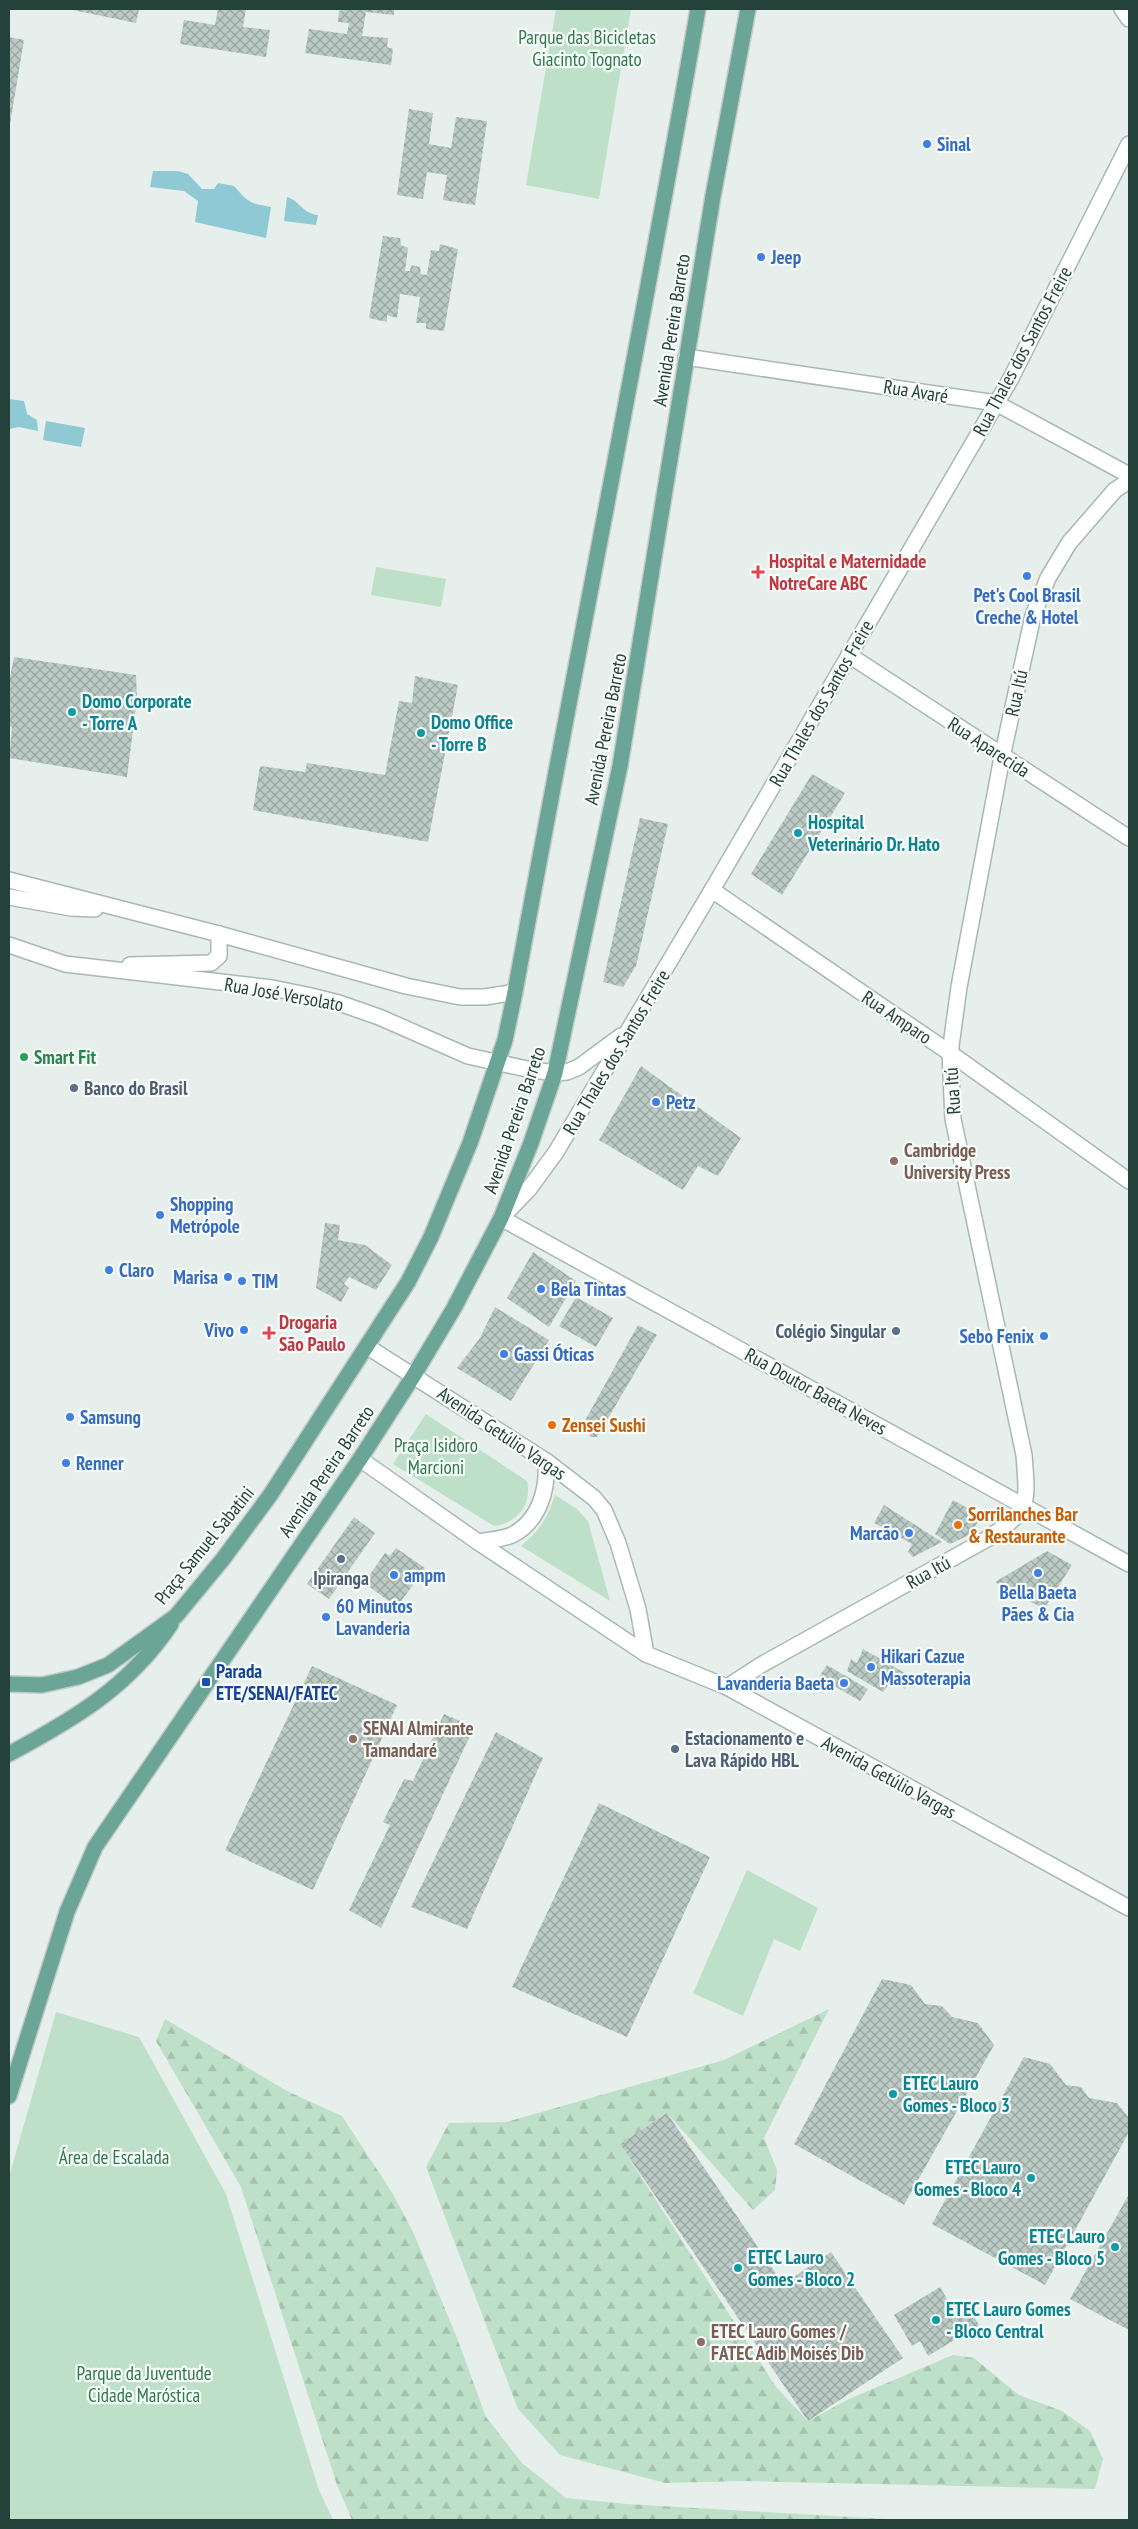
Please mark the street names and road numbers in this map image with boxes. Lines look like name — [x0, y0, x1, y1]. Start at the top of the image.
street label: Avenida Pereira Barreto — [647, 252, 695, 408]
street label: Rua Thales dos Santos Freire — [967, 262, 1077, 440]
street label: Rua Avaré — [882, 374, 950, 408]
street label: Rua Thales dos Santos Freire — [763, 615, 879, 791]
street label: Avenida Pereira Barreto — [579, 651, 631, 807]
street label: Rua Itú — [999, 668, 1033, 718]
street label: Rua Aparecida — [943, 712, 1035, 782]
street label: Rua Thales dos Santos Freire — [557, 965, 675, 1139]
street label: Rua José Versolato — [223, 972, 345, 1016]
street label: Rua Amparo — [857, 985, 937, 1049]
street label: Avenida Pereira Barreto — [478, 1043, 550, 1197]
street label: Rua Itú — [938, 1067, 966, 1115]
street label: Rua Doutor Baeta Neves — [741, 1342, 891, 1440]
street label: Avenida Getúlio Vargas — [433, 1381, 571, 1485]
street label: Avenida Pereira Barreto — [273, 1400, 379, 1542]
street label: Praça Samuel Sabatini — [149, 1481, 259, 1609]
street label: Rua Itú — [902, 1550, 954, 1594]
street label: Avenida Getúlio Vargas — [818, 1730, 960, 1824]

